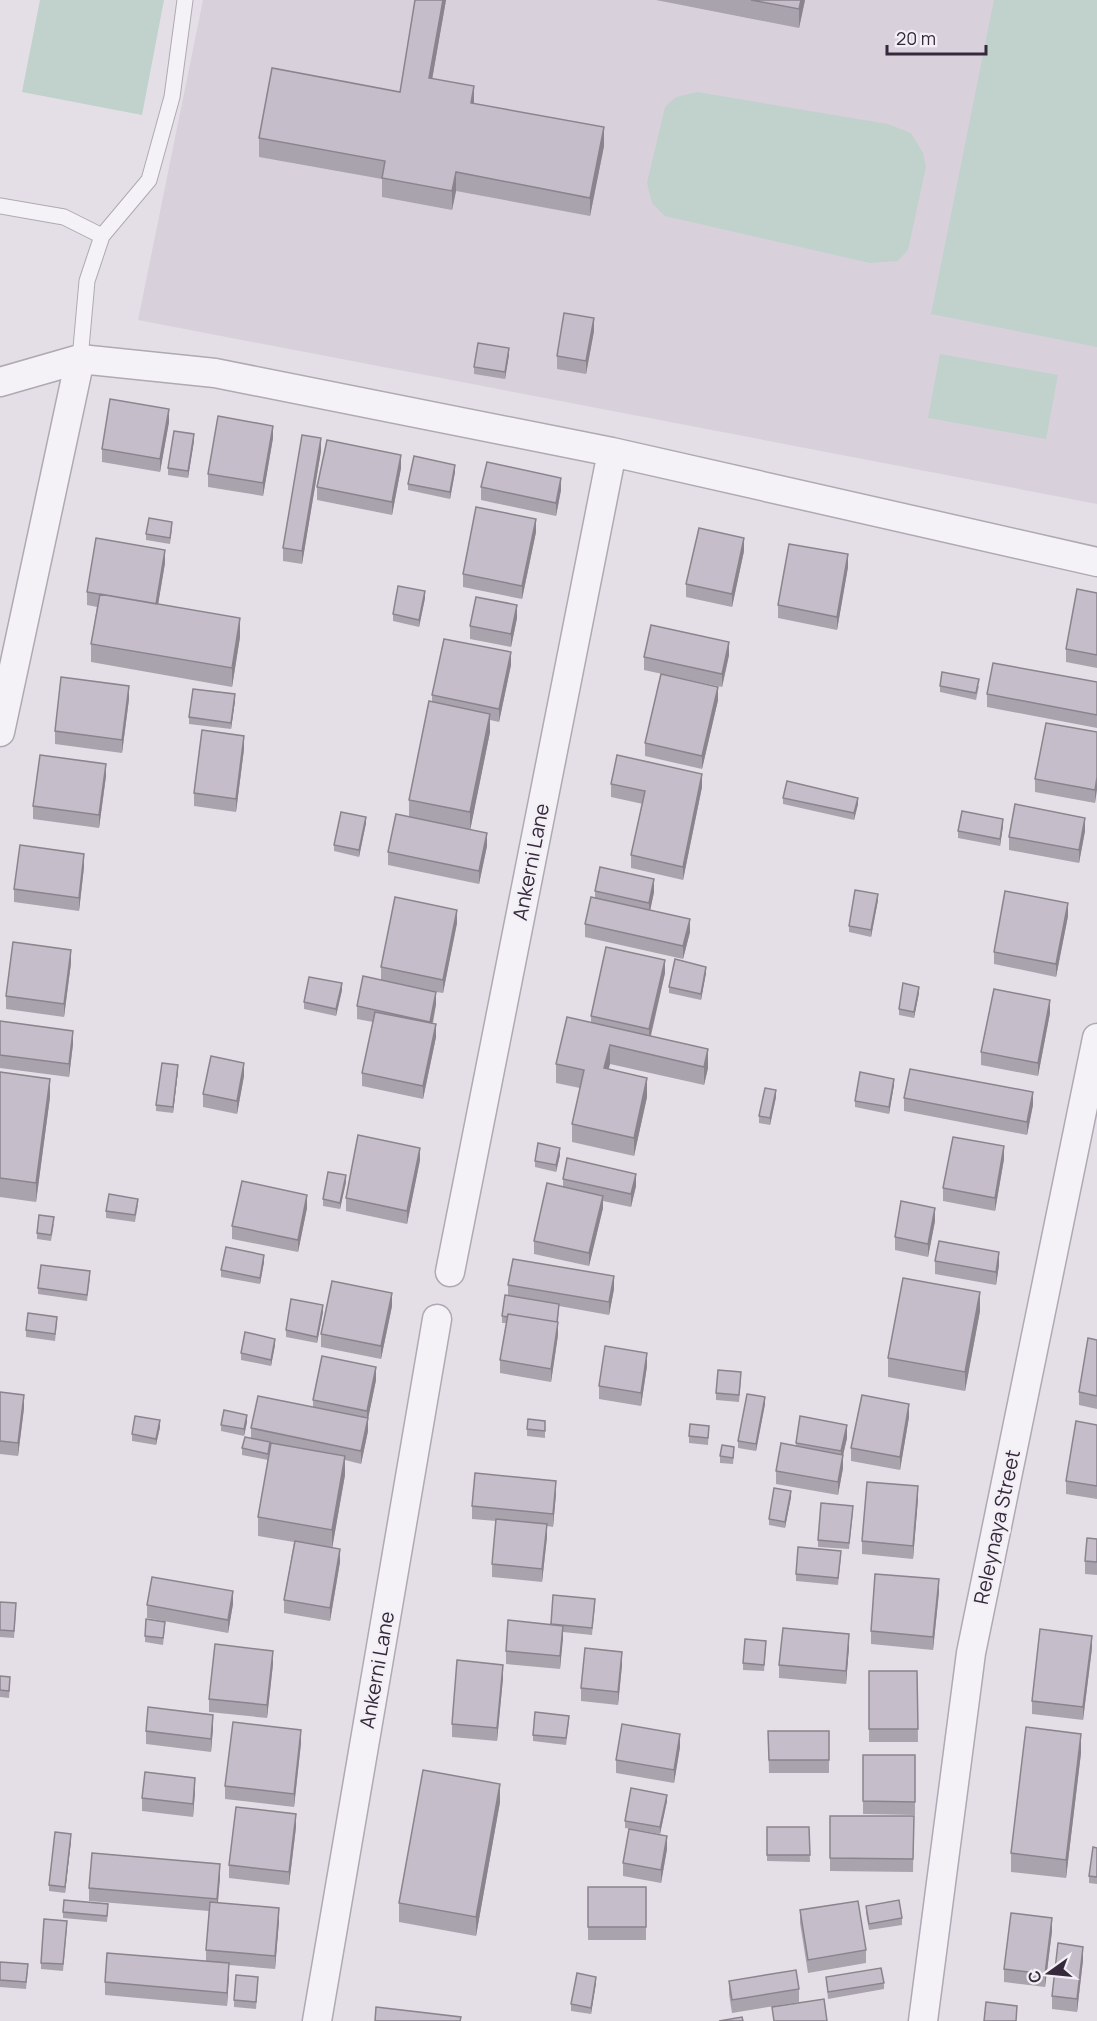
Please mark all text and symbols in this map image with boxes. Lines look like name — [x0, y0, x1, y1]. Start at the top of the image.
scale bar — [887, 18, 986, 56]
text: 20 m — [896, 26, 936, 50]
street label: Ankerni Lane — [506, 801, 555, 923]
street label: Releynaya Street — [967, 1447, 1026, 1607]
street label: Ankerni Lane — [353, 1609, 400, 1731]
north arrow — [1019, 1943, 1079, 2003]
text: С — [1022, 1968, 1047, 1985]

